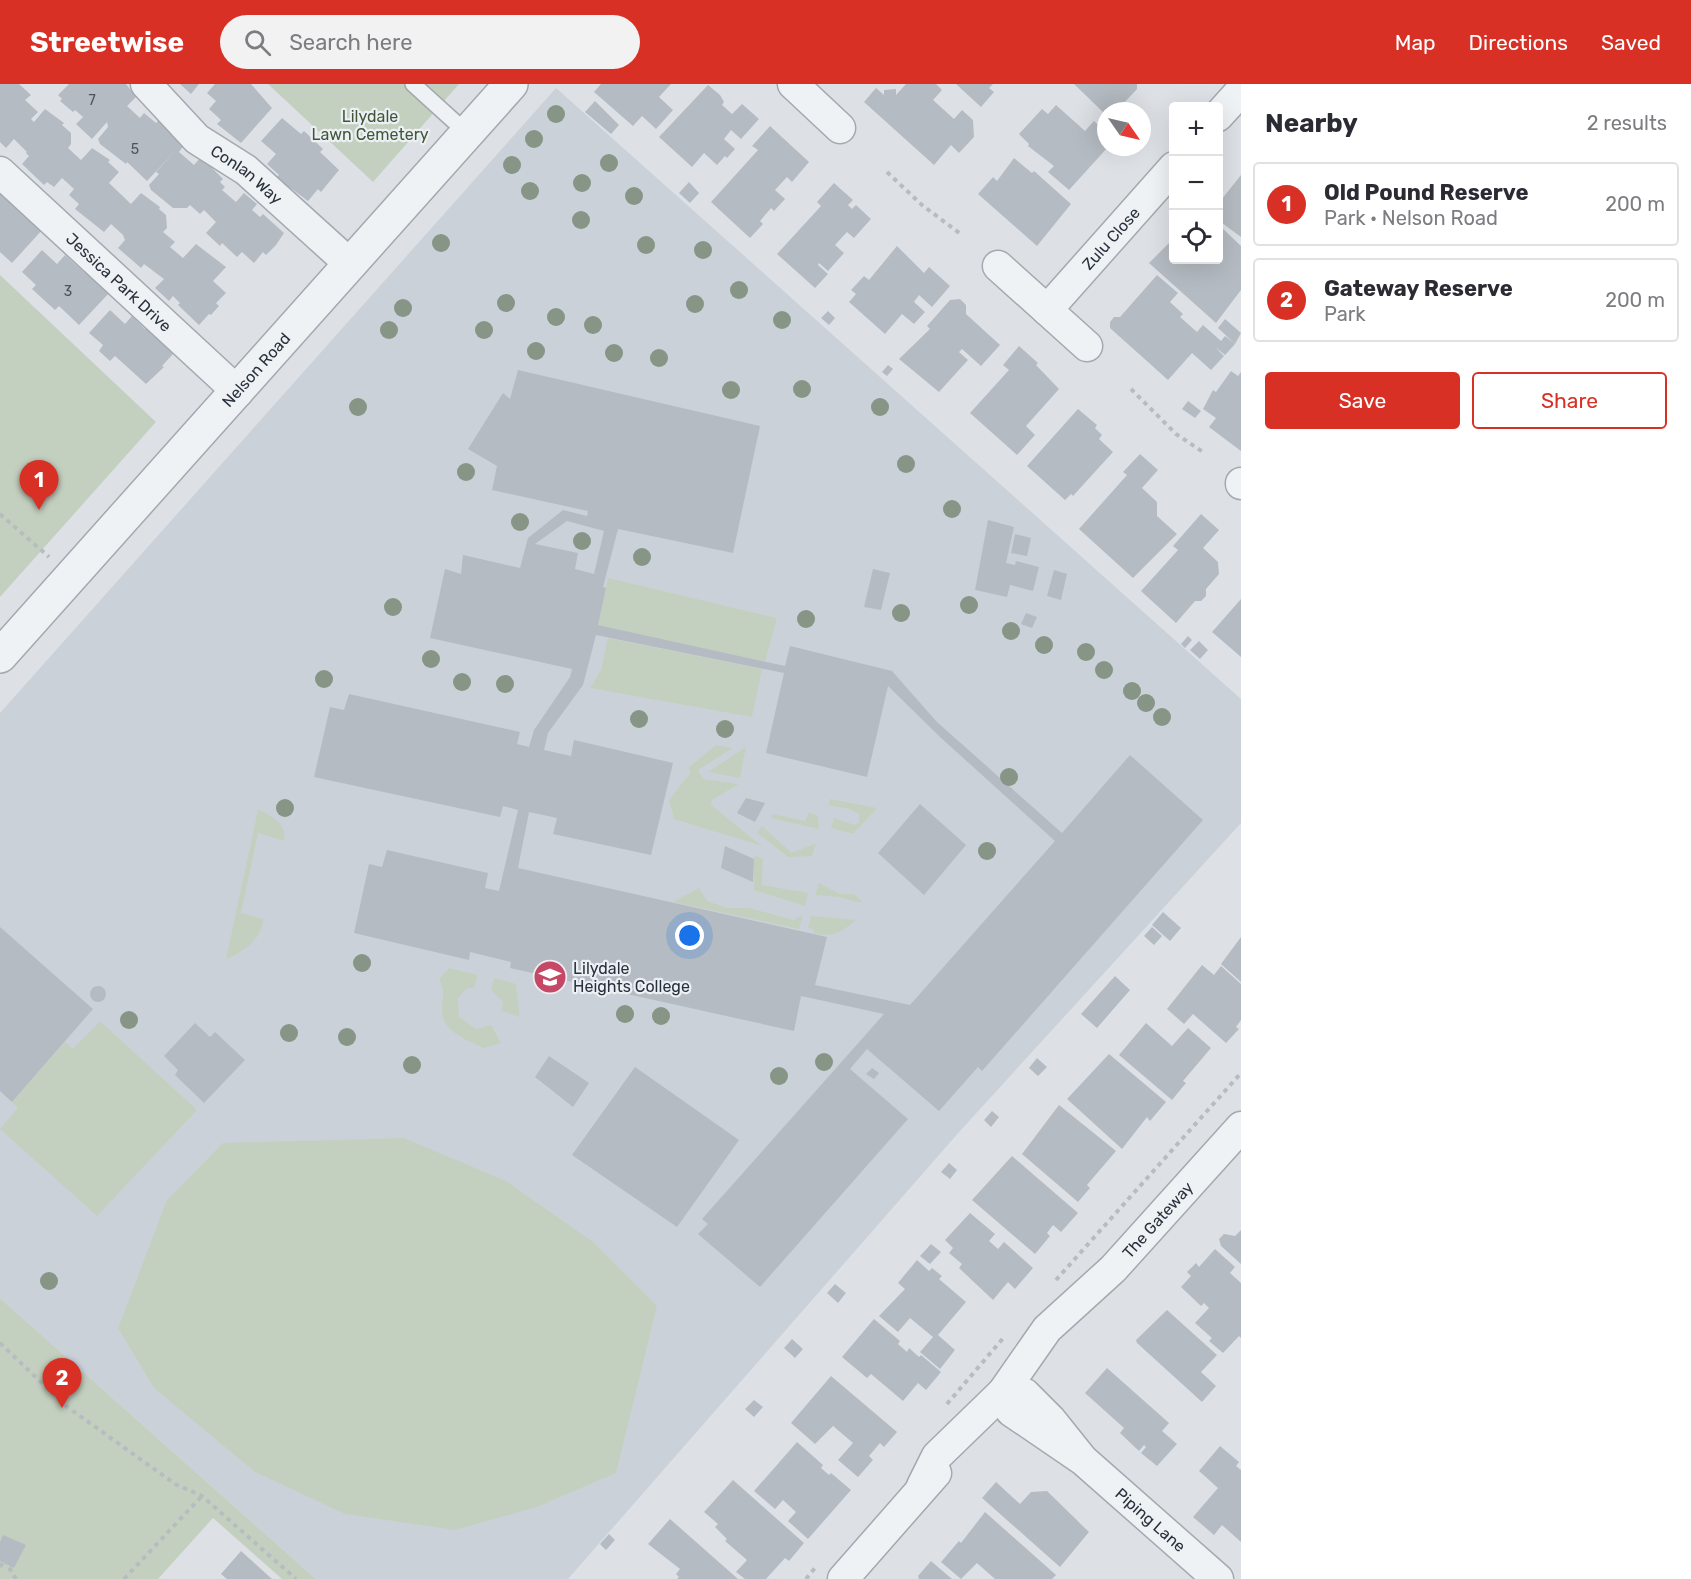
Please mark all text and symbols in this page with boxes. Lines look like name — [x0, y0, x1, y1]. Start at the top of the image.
search box — [220, 15, 640, 69]
text: Streetwise — [30, 26, 184, 59]
icon: search — [241, 26, 274, 59]
text: Search here — [289, 29, 413, 56]
text: Map — [1395, 30, 1436, 55]
text: Directions — [1469, 30, 1568, 55]
text: Saved — [1601, 30, 1661, 55]
house number: 7 — [88, 92, 96, 109]
north arrow — [1097, 102, 1151, 156]
map controls — [1169, 102, 1223, 264]
button: + — [1169, 102, 1223, 156]
park label: Lilydale Lawn Cemetery — [311, 107, 429, 144]
text: Nearby — [1265, 108, 1358, 139]
text: 2 results — [1587, 111, 1667, 135]
house number: 5 — [131, 141, 139, 158]
street label: Conlan Way — [207, 141, 286, 208]
button: − — [1169, 156, 1223, 210]
text: Old Pound Reserve — [1324, 179, 1529, 206]
text: 1 — [1282, 192, 1291, 216]
text: 200 m — [1605, 192, 1665, 216]
street label: Zulu Close — [1078, 203, 1144, 274]
text: Park · Nelson Road — [1324, 206, 1498, 230]
button: locate — [1169, 210, 1223, 264]
street label: Jessica Park Drive — [62, 229, 175, 336]
text: Gateway Reserve — [1324, 275, 1513, 302]
house number: 3 — [64, 283, 72, 300]
text: 2 — [1280, 288, 1293, 312]
text: 200 m — [1605, 288, 1665, 312]
text: Park — [1324, 302, 1366, 326]
street label: Nelson Road — [218, 329, 294, 411]
button: Save — [1265, 372, 1460, 429]
button: Share — [1472, 372, 1667, 429]
pin: 1 — [20, 460, 58, 510]
your location — [675, 921, 704, 950]
school or university icon: Lilydale Heights College — [532, 959, 568, 995]
place label: Lilydale Heights College — [573, 959, 690, 996]
street label: The Gateway — [1119, 1178, 1197, 1262]
pin: 2 — [42, 1358, 82, 1408]
street label: Piping Lane — [1111, 1484, 1189, 1556]

